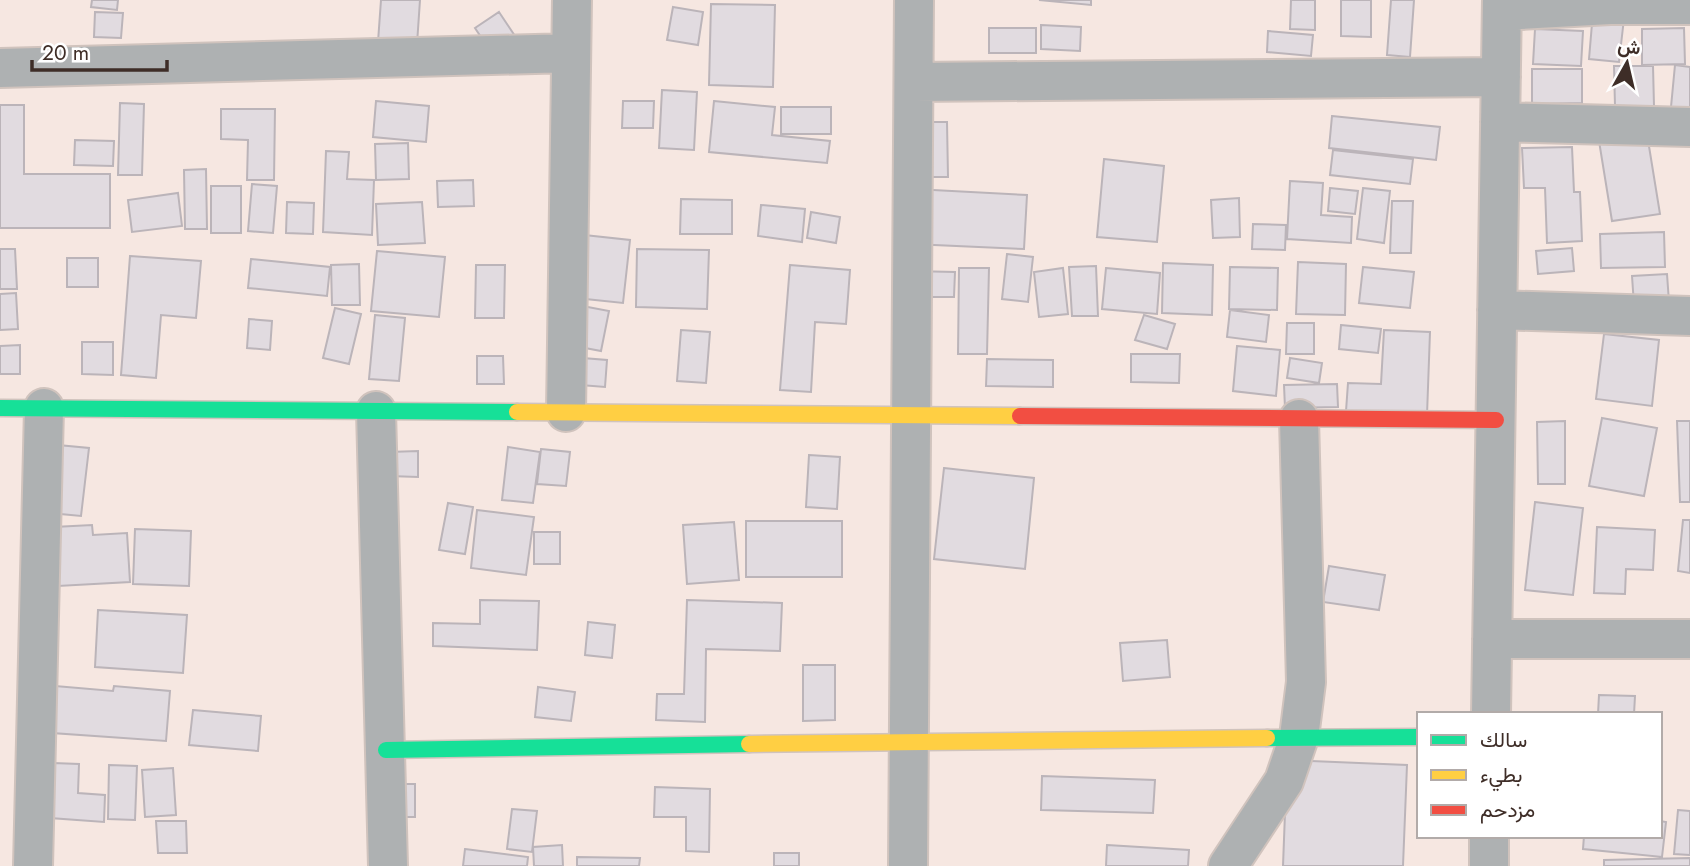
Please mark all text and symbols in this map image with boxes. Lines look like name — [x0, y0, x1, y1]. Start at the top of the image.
scale bar — [32, 28, 166, 72]
north arrow — [1592, 28, 1662, 98]
text: ش — [1616, 32, 1643, 62]
text: 20 m — [42, 38, 89, 68]
legend — [1417, 712, 1662, 838]
text: سالك — [1480, 725, 1527, 755]
text: بطيء — [1480, 760, 1523, 792]
text: مزدحم — [1480, 795, 1535, 825]

